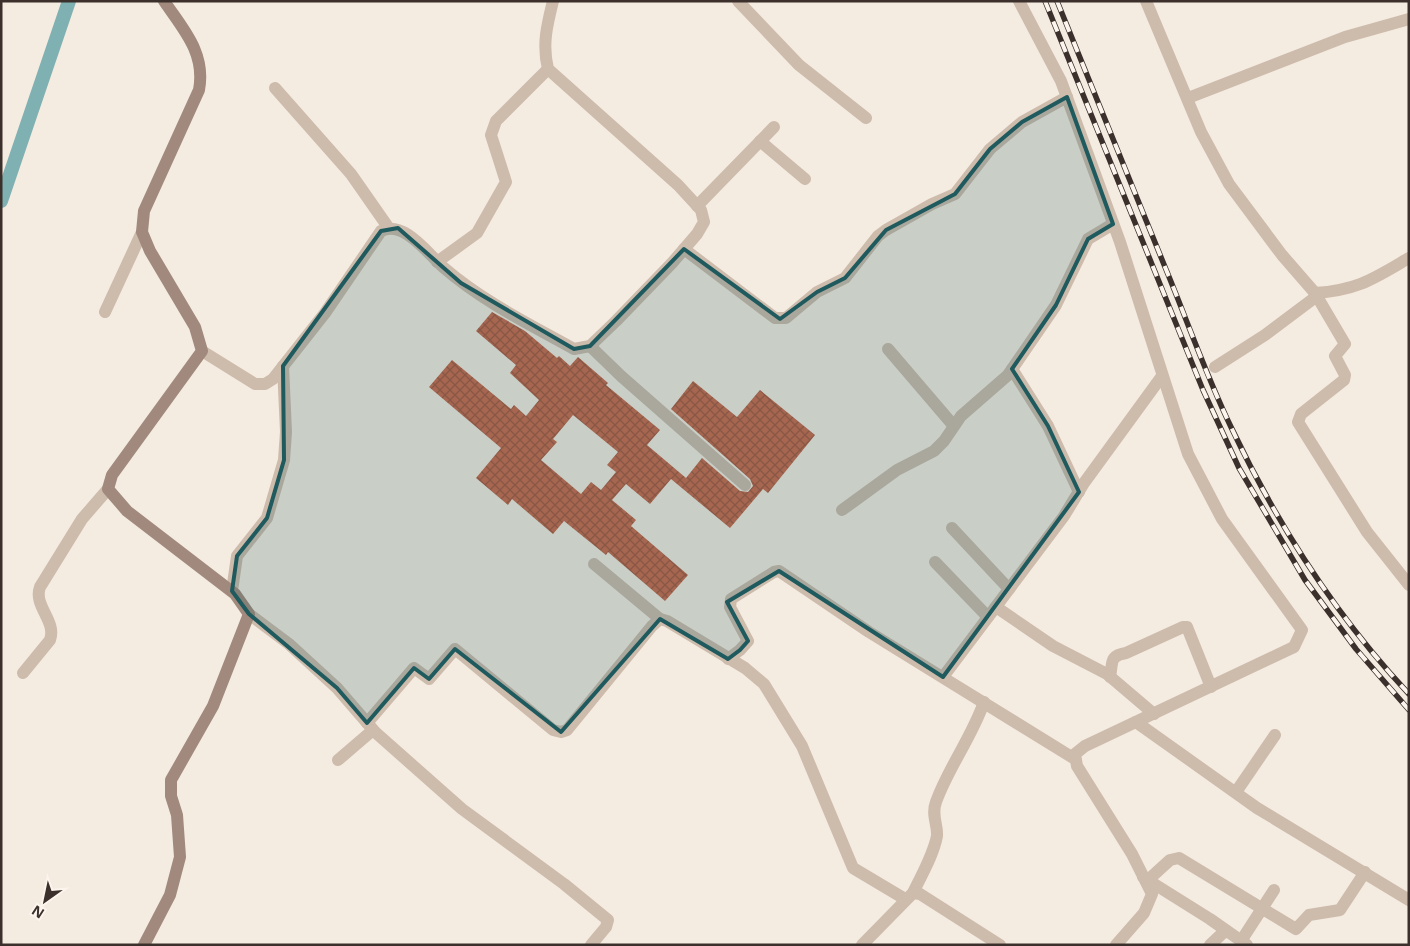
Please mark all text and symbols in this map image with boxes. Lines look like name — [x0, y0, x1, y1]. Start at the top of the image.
north arrow — [20, 876, 70, 926]
text: N — [28, 901, 48, 923]

